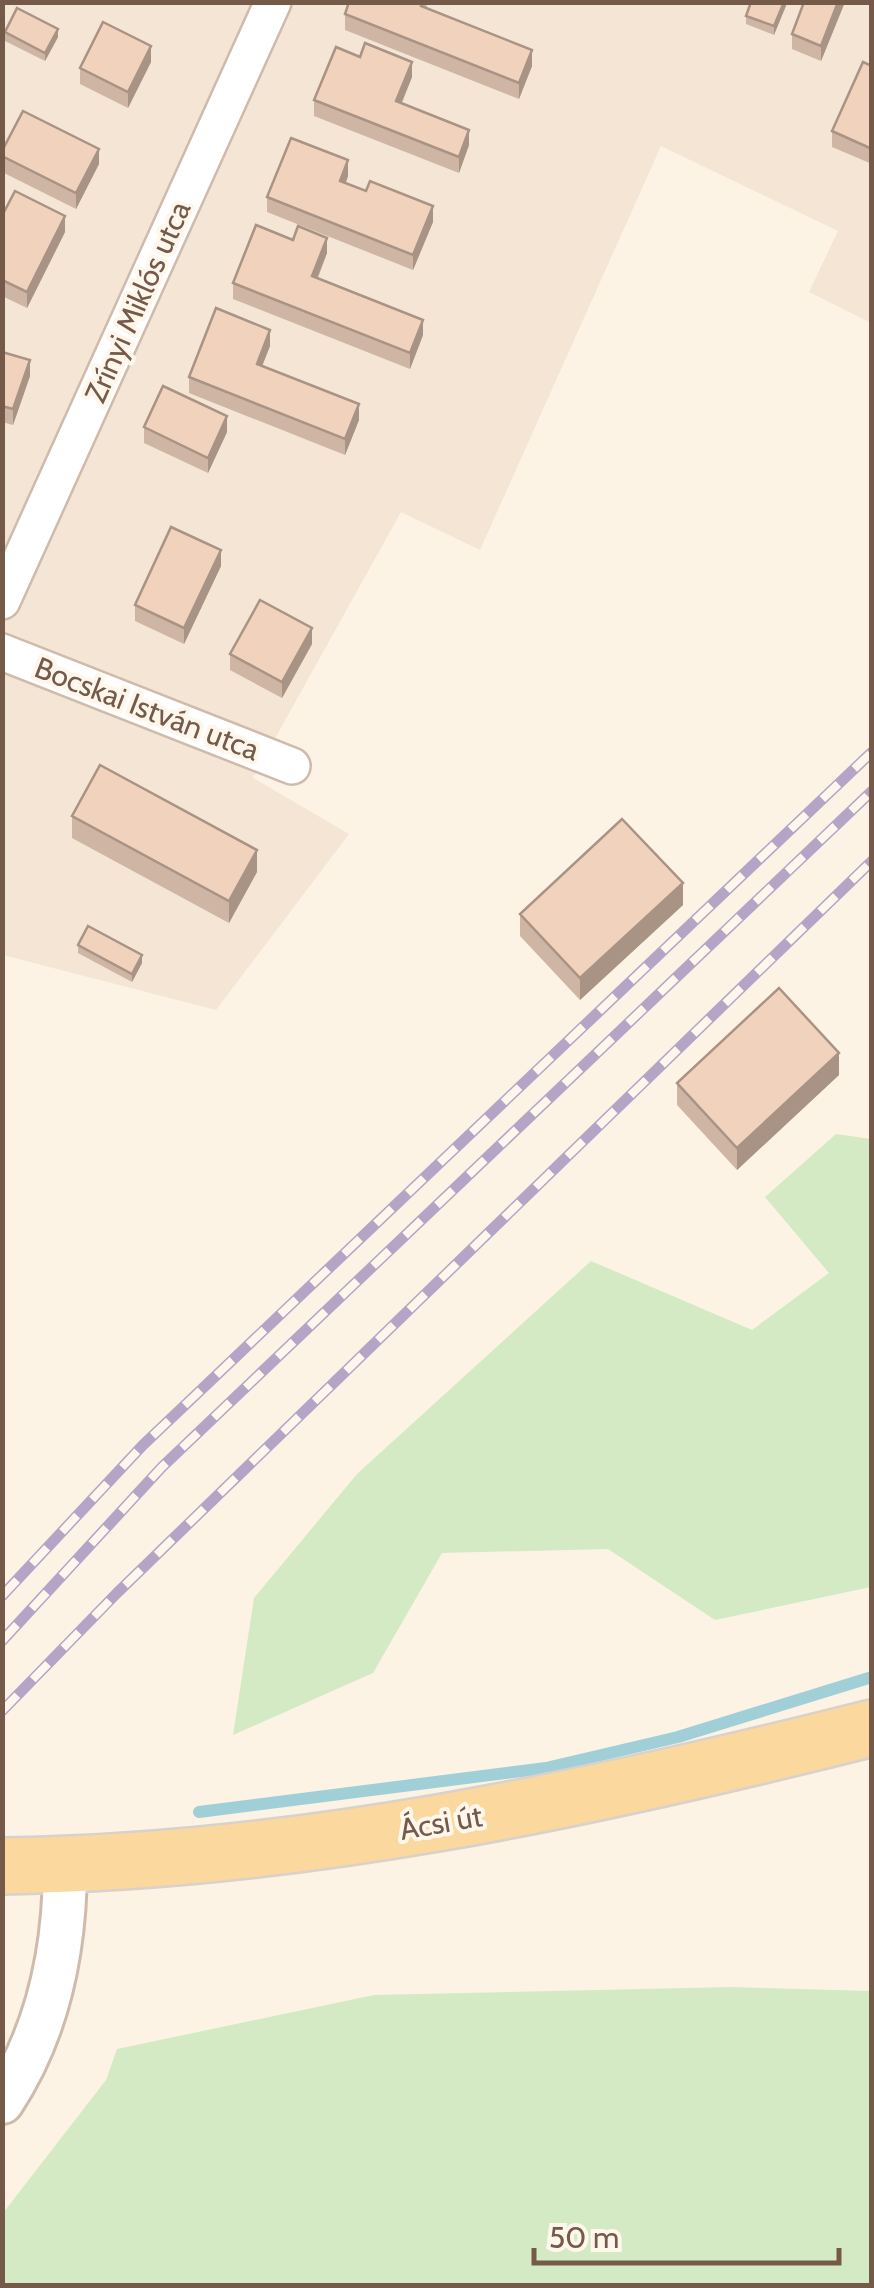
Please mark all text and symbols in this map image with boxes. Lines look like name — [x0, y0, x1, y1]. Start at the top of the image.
street label: Zrínyi Miklós utca — [77, 195, 199, 408]
street label: Bocskai István utca — [30, 649, 265, 769]
street label: Ácsi út — [397, 1797, 485, 1848]
scale bar — [534, 2203, 839, 2265]
text: 50 m — [549, 2219, 619, 2256]

